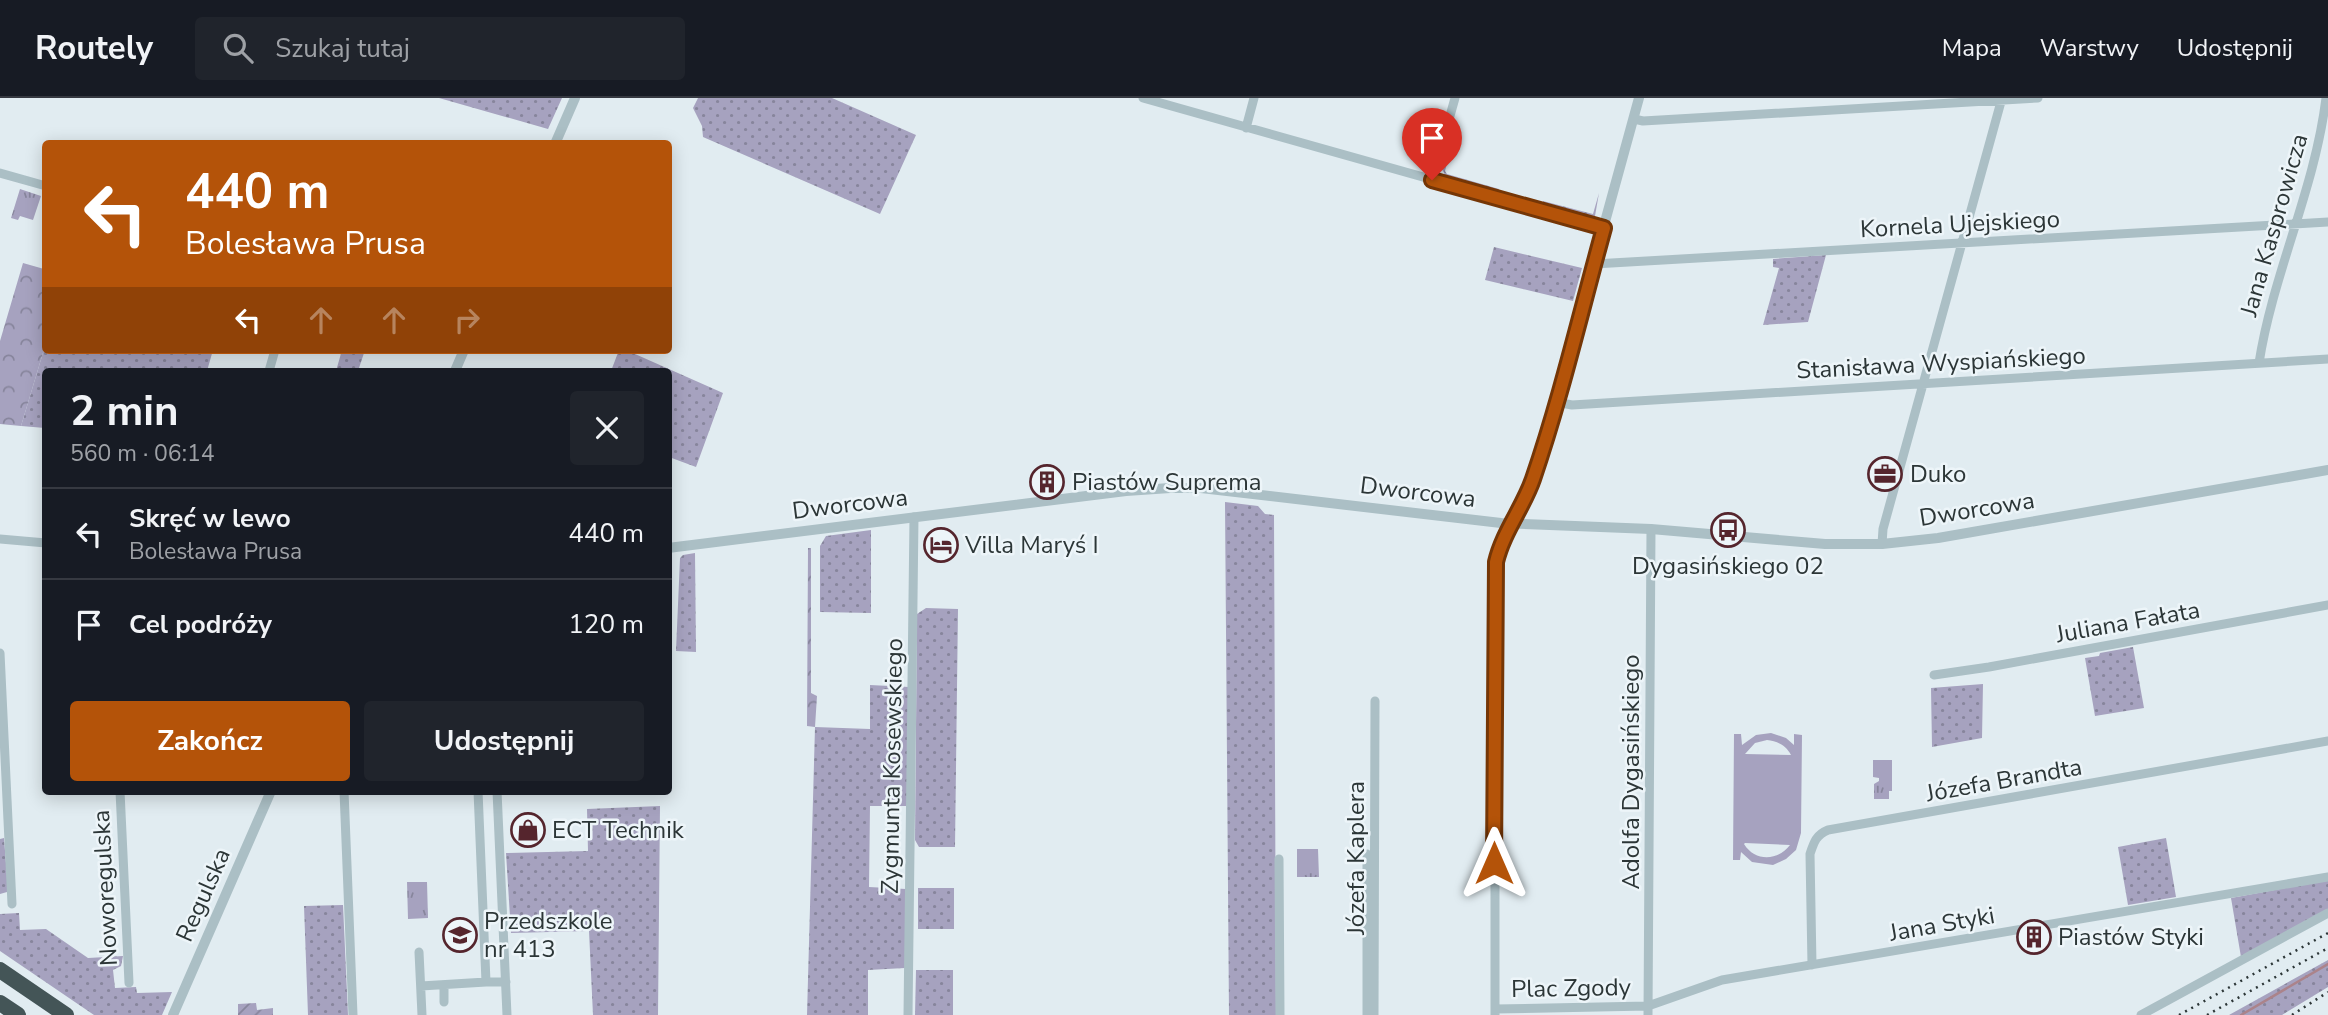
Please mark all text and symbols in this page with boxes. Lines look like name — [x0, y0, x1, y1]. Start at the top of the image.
search box — [195, 17, 685, 80]
text: Routely — [35, 26, 153, 71]
icon: search — [219, 29, 257, 67]
text: Szukaj tutaj — [275, 31, 410, 66]
text: Mapa — [1942, 32, 2002, 64]
text: Warstwy — [2040, 32, 2139, 64]
text: Udostępnij — [2177, 32, 2293, 64]
pin — [1402, 108, 1462, 180]
icon: arrive — [1413, 119, 1451, 157]
street label: Jana Kasprowicza — [2232, 130, 2315, 321]
text: 440 m — [185, 158, 329, 225]
icon: left — [70, 168, 161, 259]
street label: Kornela Ujejskiego — [1859, 203, 2061, 245]
text: Bolesława Prusa — [185, 222, 426, 265]
icon: left — [229, 301, 267, 339]
icon: ahead — [302, 301, 340, 339]
icon: ahead — [375, 301, 413, 339]
icon: right — [448, 301, 486, 339]
street label: Stanisława Wyspiańskiego — [1795, 339, 2087, 387]
text: 2 min — [70, 383, 179, 440]
button: close — [570, 391, 644, 465]
text: 560 m · 06:14 — [70, 438, 215, 469]
office icon: Duko — [1866, 455, 1904, 493]
place label: Duko — [1910, 458, 1966, 490]
building icon: Piastów Suprema — [1028, 463, 1066, 501]
place label: Piastów Suprema — [1072, 466, 1261, 498]
street label: Dworcowa — [1358, 469, 1478, 515]
street label: Dworcowa — [790, 481, 910, 527]
street label: Dworcowa — [1917, 484, 2037, 534]
text: Skręć w lewo — [129, 501, 291, 536]
bus stop icon: Dygasińskiego 02 — [1709, 511, 1747, 549]
icon: left — [70, 515, 108, 553]
text: 440 m — [568, 516, 644, 551]
hotel icon: Villa Maryś I — [922, 526, 960, 564]
place label: Villa Maryś I — [964, 529, 1099, 561]
text: Bolesława Prusa — [129, 536, 302, 567]
place label: Dygasińskiego 02 — [1632, 550, 1824, 582]
street label: Juliana Fałata — [2053, 594, 2202, 651]
icon: arrive — [70, 606, 108, 644]
text: Cel podróży — [129, 607, 272, 642]
text: 120 m — [568, 607, 644, 642]
street label: Zygmunta Kosewskiego — [874, 638, 910, 894]
street label: Adolfa Dygasińskiego — [1615, 654, 1647, 890]
button: Zakończ — [70, 701, 350, 781]
button: Udostępnij — [364, 701, 644, 781]
street label: Józefa Brandta — [1923, 751, 2084, 810]
street label: Józefa Kaplera — [1340, 781, 1372, 936]
street label: Noworegulska — [85, 809, 125, 967]
shop icon: ECT Technik — [509, 811, 547, 849]
place label: ECT Technik — [552, 814, 685, 846]
position arrow — [1457, 826, 1531, 900]
street label: Regulska — [168, 843, 238, 947]
street label: Jana Styki — [1886, 899, 1997, 949]
place label: Przedszkole nr 413 — [484, 905, 613, 965]
school or university icon: Przedszkole nr 413 — [441, 916, 479, 954]
building icon: Piastów Styki — [2015, 918, 2053, 956]
place label: Piastów Styki — [2058, 921, 2204, 953]
street label: Plac Zgody — [1511, 971, 1632, 1005]

